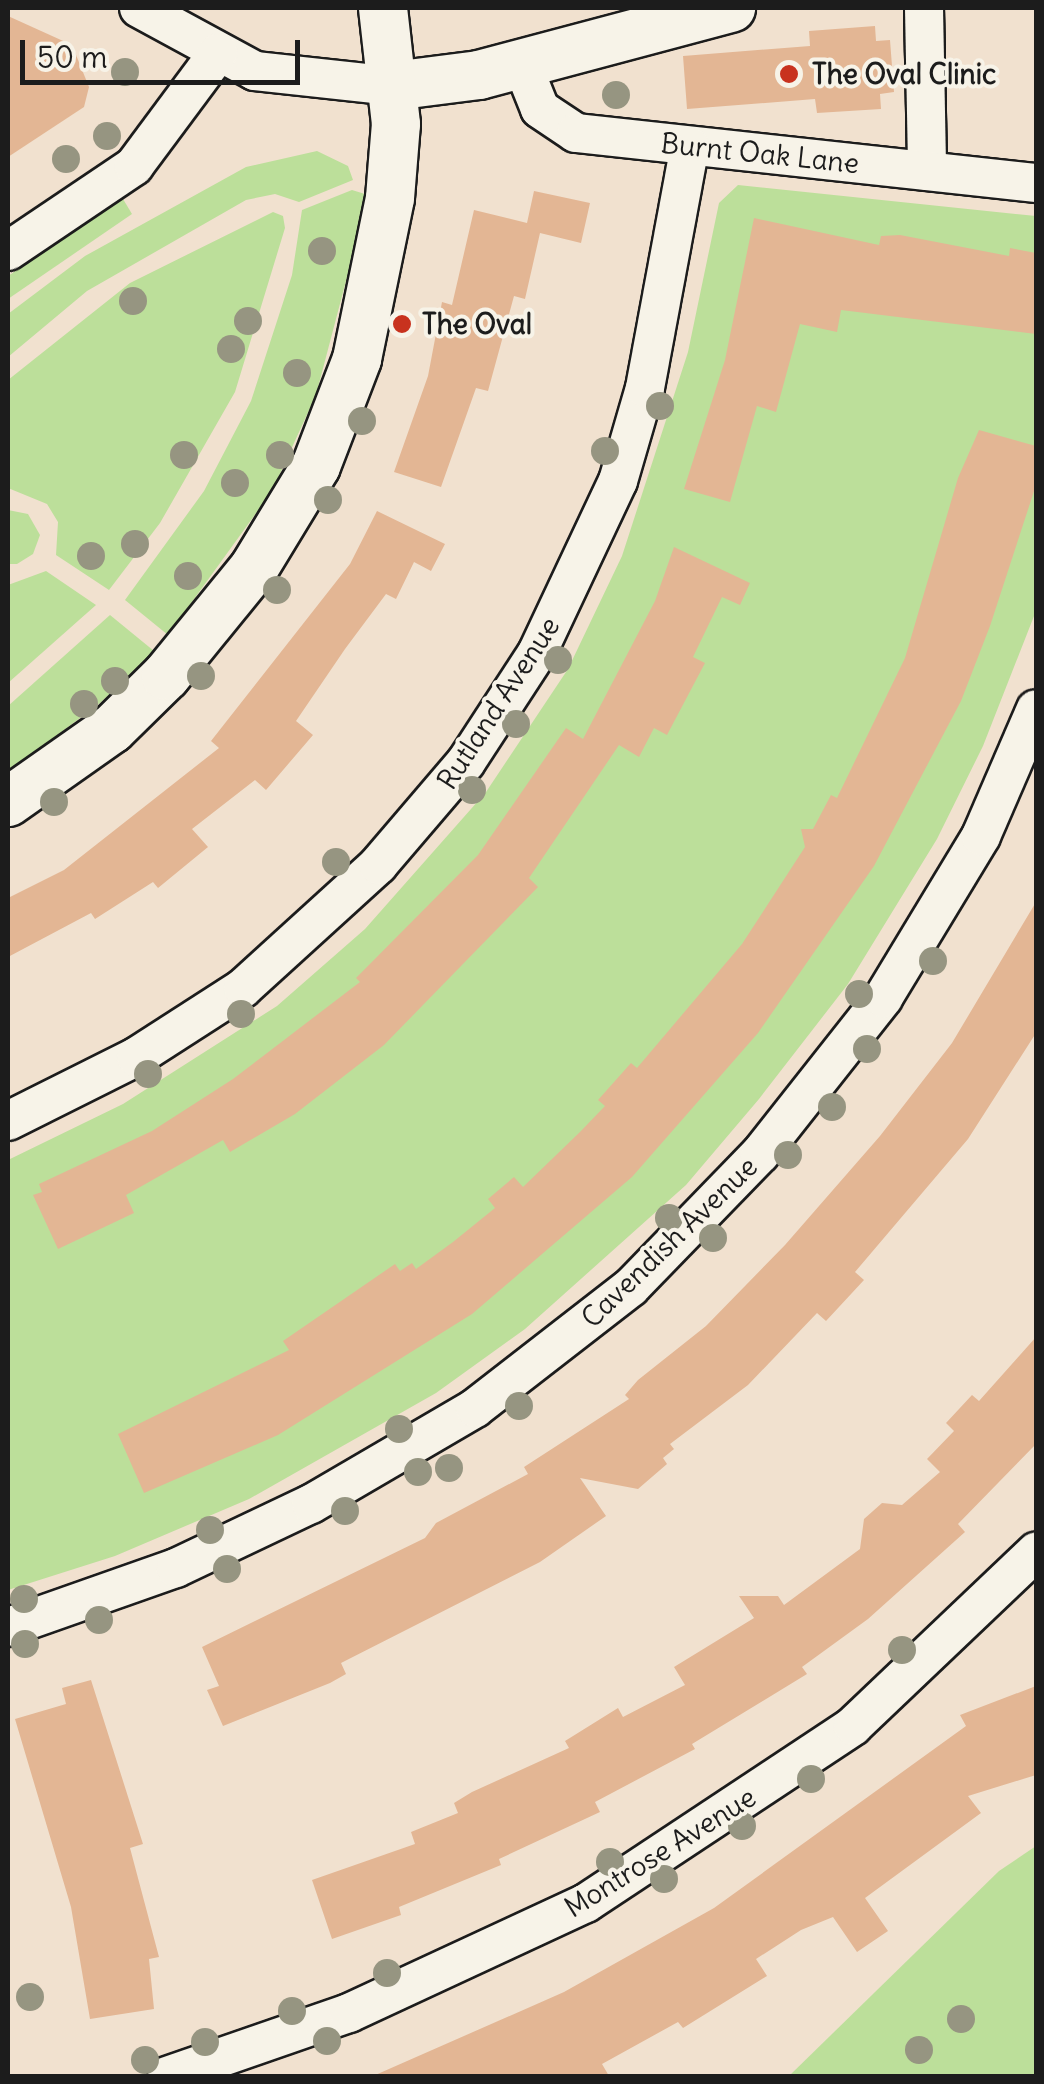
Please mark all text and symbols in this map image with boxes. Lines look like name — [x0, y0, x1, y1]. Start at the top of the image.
scale bar — [25, 20, 305, 82]
text: 50 m — [37, 38, 107, 76]
place label: The Oval Clinic — [812, 57, 996, 91]
marker: The Oval Clinic — [776, 61, 802, 87]
street label: Burnt Oak Lane — [659, 126, 861, 180]
place label: The Oval — [422, 307, 532, 341]
marker: The Oval — [391, 313, 413, 335]
street label: Rutland Avenue — [430, 610, 566, 796]
street label: Cavendish Avenue — [574, 1150, 764, 1334]
street label: Montrose Avenue — [558, 1780, 762, 1924]

